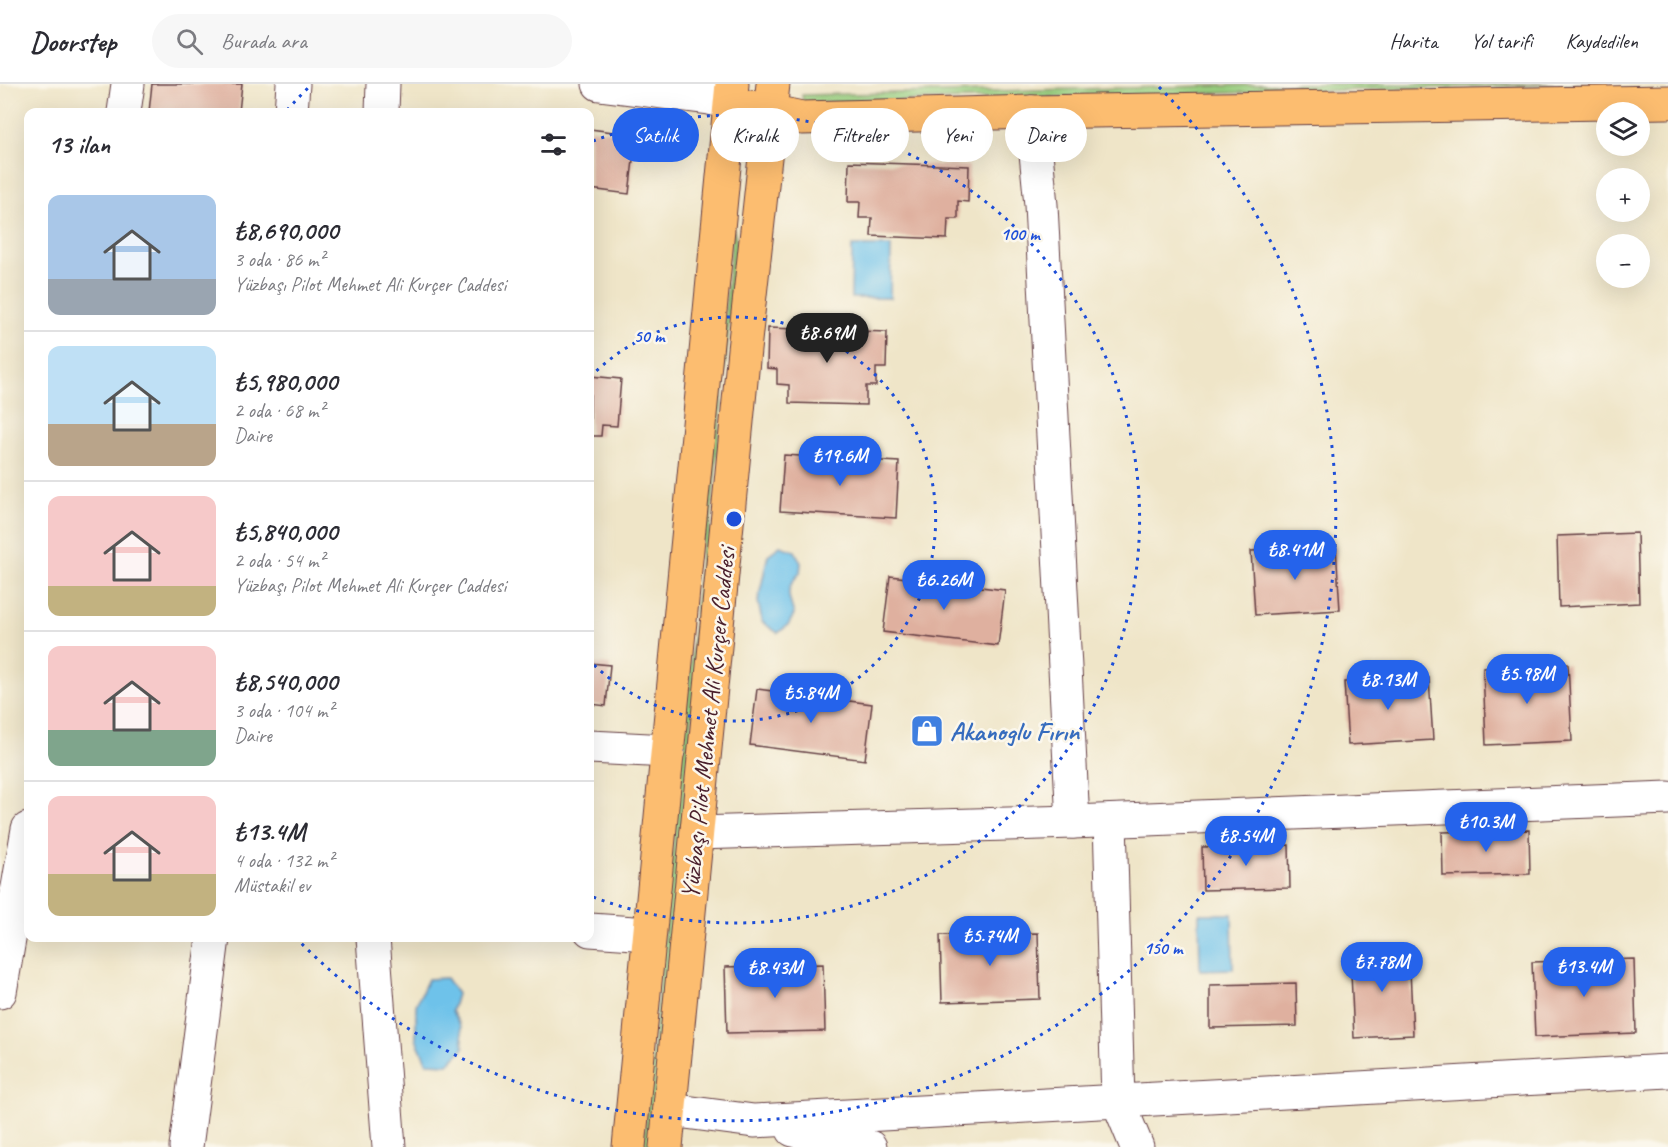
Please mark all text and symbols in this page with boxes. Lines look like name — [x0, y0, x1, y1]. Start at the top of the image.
search box — [152, 14, 572, 68]
text: Doorstep — [30, 24, 116, 59]
icon: search — [173, 25, 206, 58]
text: Burada ara — [221, 27, 307, 55]
text: Harita — [1389, 28, 1438, 54]
text: Yol tarifi — [1471, 28, 1532, 54]
text: Kaydedilen — [1565, 28, 1638, 54]
map controls — [1596, 102, 1650, 288]
button: layers — [1596, 102, 1650, 156]
chip: Satılık — [612, 108, 699, 162]
chip: Kiralık — [711, 108, 799, 162]
chip: Filtreler — [811, 108, 909, 162]
chip: Yeni — [921, 108, 993, 162]
chip: Daire — [1005, 108, 1087, 162]
text: 13 ilan — [48, 128, 110, 161]
icon: filters — [537, 128, 570, 161]
button: + — [1596, 168, 1650, 222]
text: ₺8,690,000 — [234, 214, 338, 247]
icon: home — [96, 219, 168, 291]
text: 100 m — [1001, 223, 1041, 245]
button: − — [1596, 234, 1650, 288]
text: 3 oda · 86 m² — [234, 247, 325, 272]
text: Yüzbaşı Pilot Mehmet Ali Kurçer Caddesi — [234, 272, 506, 297]
pin: ₺8.69M — [778, 313, 876, 364]
text: ₺8.69M — [800, 320, 854, 345]
text: 50 m — [634, 325, 666, 347]
text: ₺5,980,000 — [234, 365, 337, 398]
icon: home — [96, 370, 168, 442]
text: 2 oda · 68 m² — [234, 398, 325, 423]
text: Daire — [234, 423, 272, 448]
pin: ₺19.6M — [791, 436, 889, 487]
text: ₺19.6M — [813, 443, 867, 468]
centre of rings — [724, 509, 744, 529]
text: ₺5,840,000 — [234, 515, 337, 548]
icon: home — [96, 520, 168, 592]
pin: ₺8.41M — [1246, 530, 1344, 581]
text: ₺8.41M — [1268, 537, 1322, 562]
street label: Yüzbaşı Pilot Mehmet Ali Kurçer Caddesi — [673, 542, 743, 901]
text: 2 oda · 54 m² — [234, 548, 325, 573]
pin: ₺6.26M — [895, 560, 993, 611]
text: ₺6.26M — [916, 567, 972, 592]
text: Yüzbaşı Pilot Mehmet Ali Kurçer Caddesi — [234, 573, 506, 598]
pin: ₺5.98M — [1478, 654, 1576, 705]
pin: ₺8.13M — [1339, 660, 1437, 711]
text: ₺5.98M — [1500, 661, 1554, 686]
text: ₺8,540,000 — [234, 665, 337, 698]
text: ₺8.13M — [1361, 667, 1415, 692]
icon: home — [96, 670, 168, 742]
pin: ₺5.84M — [762, 673, 860, 724]
text: ₺5.84M — [784, 680, 838, 705]
text: 3 oda · 104 m² — [234, 698, 334, 723]
shop icon: Akanoglu Fırın — [909, 713, 945, 749]
place label: Akanoglu Fırın — [950, 715, 1080, 748]
text: Daire — [234, 723, 272, 748]
pin: ₺10.3M — [1437, 802, 1535, 853]
text: ₺10.3M — [1459, 809, 1513, 834]
text: ₺13.4M — [234, 815, 305, 848]
pin: ₺8.54M — [1197, 816, 1295, 867]
icon: home — [96, 820, 168, 892]
text: ₺8.54M — [1219, 823, 1273, 848]
text: 4 oda · 132 m² — [234, 848, 334, 873]
text: Müstakil ev — [234, 873, 310, 898]
pin: ₺5.74M — [941, 916, 1039, 967]
text: ₺5.74M — [963, 923, 1017, 948]
text: 150 m — [1144, 937, 1184, 959]
pin: ₺7.78M — [1333, 942, 1431, 993]
pin: ₺13.4M — [1535, 947, 1633, 998]
pin: ₺8.43M — [726, 948, 824, 999]
text: ₺7.78M — [1355, 949, 1409, 974]
text: ₺13.4M — [1557, 954, 1611, 979]
text: ₺8.43M — [748, 955, 802, 980]

